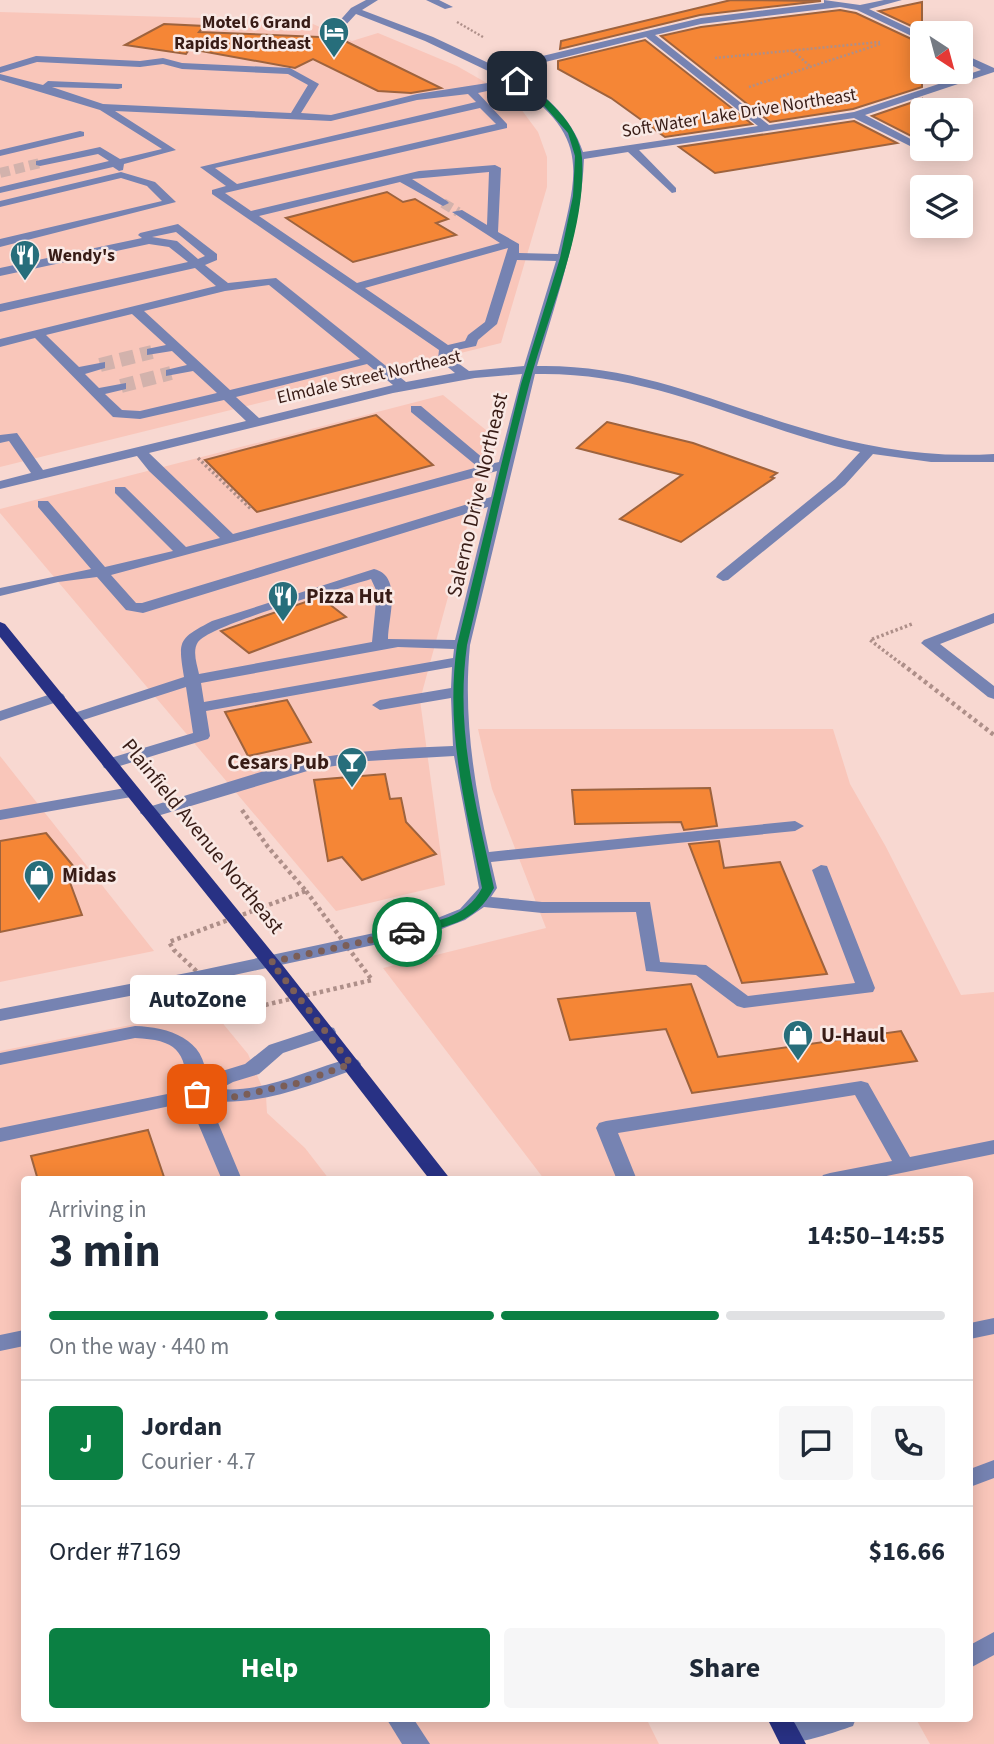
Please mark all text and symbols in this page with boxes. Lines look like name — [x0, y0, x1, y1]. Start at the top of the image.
place label: Motel 6 Grand Rapids Northeast — [174, 10, 311, 56]
hotel icon: Motel 6 Grand Rapids Northeast — [317, 15, 351, 59]
north arrow — [910, 21, 973, 84]
map controls — [910, 21, 973, 238]
pin — [487, 51, 547, 111]
icon: home — [498, 62, 536, 100]
street label: Soft Water Lake Drive Northeast — [620, 82, 858, 144]
button: locate — [910, 98, 973, 161]
button: layers — [910, 175, 973, 238]
restaurant icon: Wendy's — [8, 238, 42, 282]
place label: Wendy's — [48, 243, 115, 268]
street label: Elmdale Street Northeast — [274, 344, 464, 410]
street label: Salerno Drive Northeast — [439, 390, 515, 600]
restaurant icon: Pizza Hut — [266, 579, 300, 623]
place label: Pizza Hut — [306, 581, 393, 611]
street label: Plainfield Avenue Northeast — [115, 732, 291, 940]
bar icon: Cesars Pub — [335, 745, 369, 789]
place label: Cesars Pub — [227, 747, 329, 777]
shop icon: Midas — [22, 858, 56, 902]
place label: Midas — [62, 860, 116, 890]
courier — [372, 897, 442, 967]
icon: car — [388, 913, 426, 951]
callout: AutoZone — [129, 975, 265, 1024]
text: AutoZone — [149, 983, 247, 1016]
shop icon: U-Haul — [781, 1018, 815, 1062]
place label: U-Haul — [821, 1020, 885, 1050]
pin — [167, 1064, 227, 1124]
icon: bag — [178, 1075, 216, 1113]
text: Arriving in — [49, 1193, 147, 1226]
text: 14:50–14:55 — [807, 1217, 945, 1254]
text: 3 min — [49, 1219, 161, 1284]
text: On the way · 440 m — [49, 1330, 229, 1363]
button: chat — [779, 1406, 853, 1480]
button: phone — [871, 1406, 945, 1480]
text: Jordan — [141, 1408, 222, 1445]
text: J — [79, 1425, 93, 1462]
text: Courier · 4.7 — [141, 1445, 256, 1478]
text: Order #7169 — [49, 1533, 181, 1570]
text: $16.66 — [869, 1533, 945, 1570]
button: Help — [49, 1628, 490, 1708]
button: Share — [504, 1628, 945, 1708]

